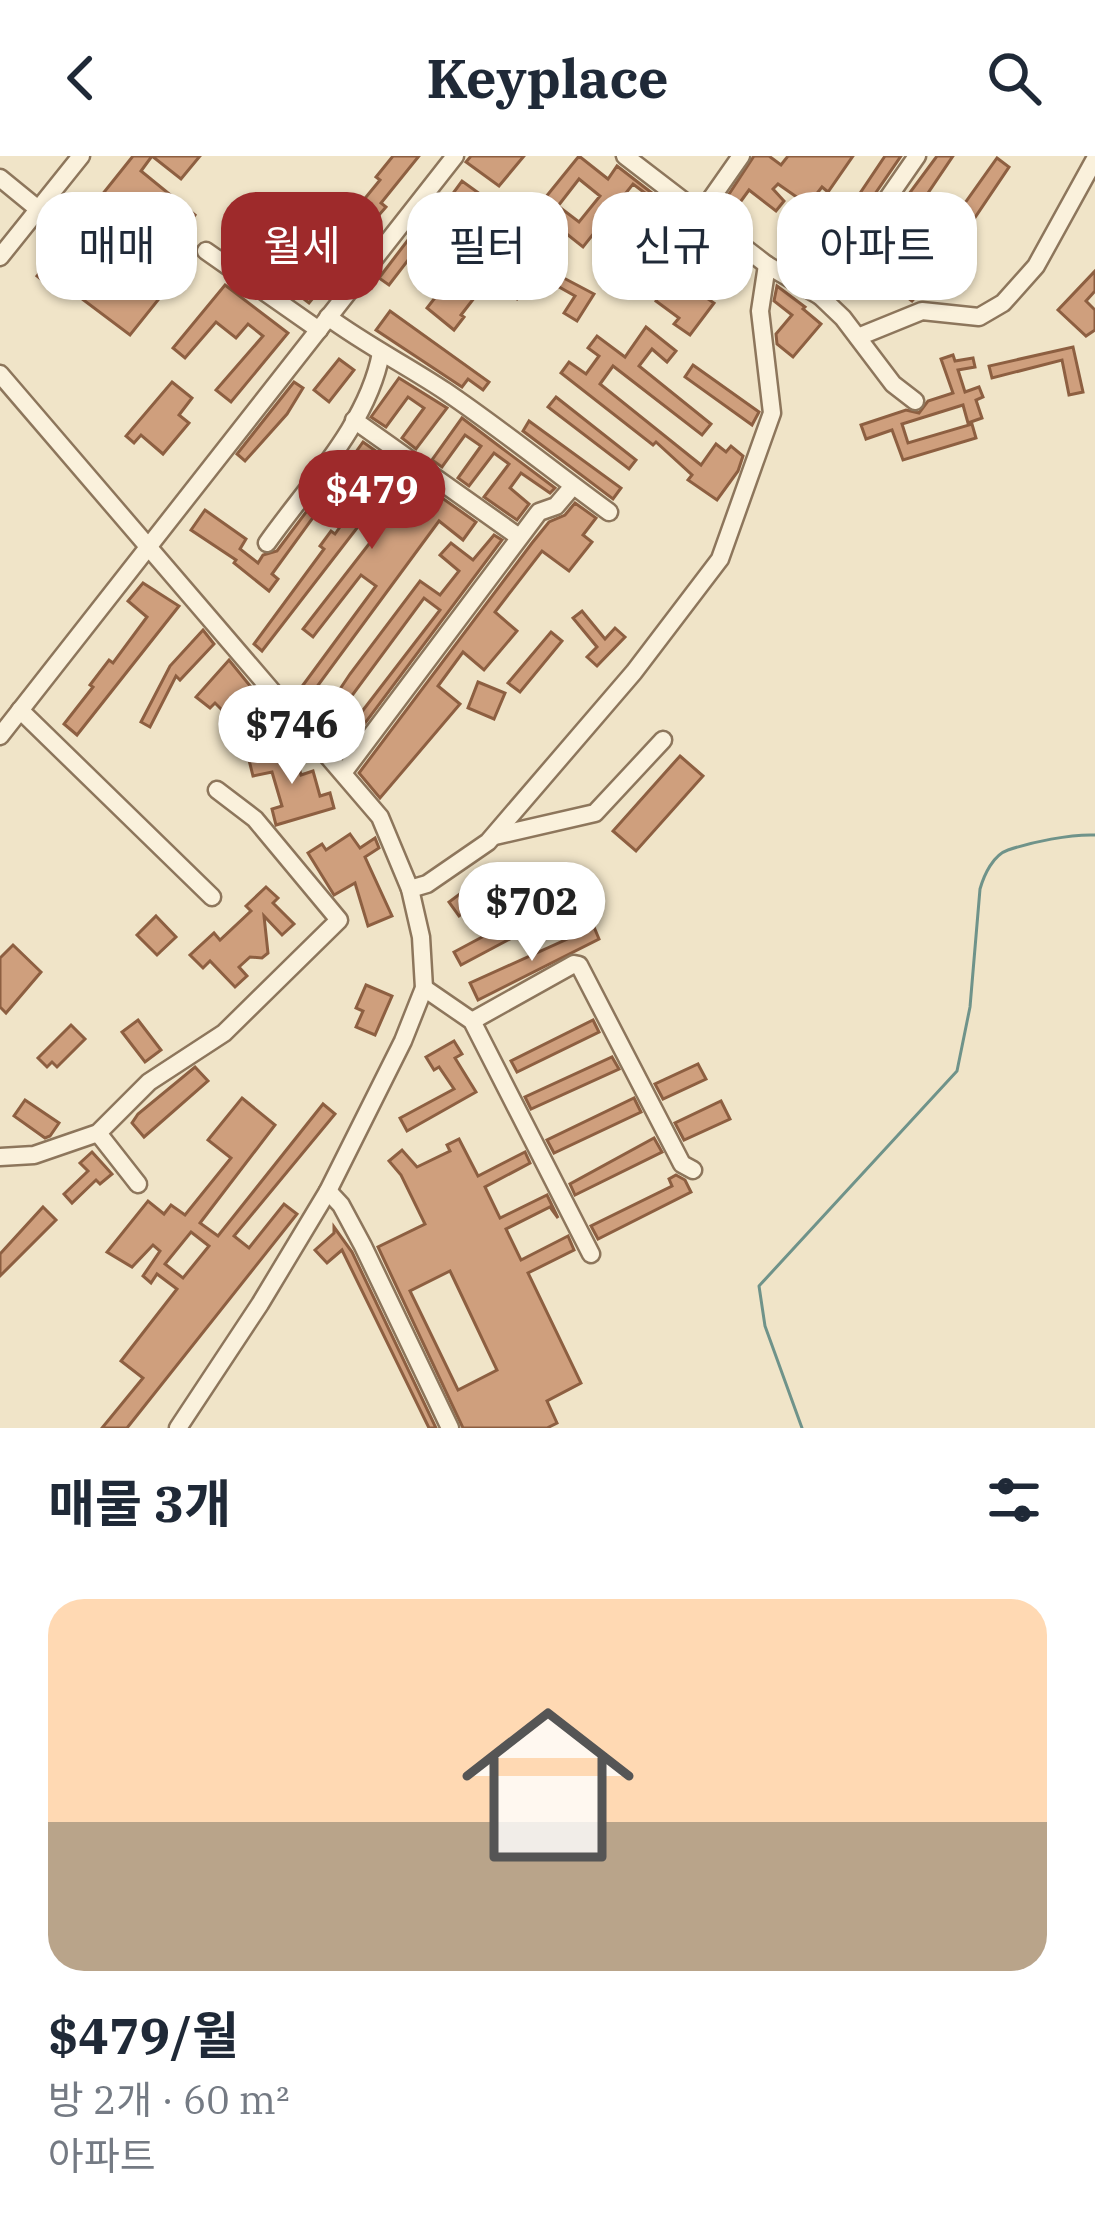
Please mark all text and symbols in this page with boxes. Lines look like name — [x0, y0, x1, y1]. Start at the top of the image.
text: Keyplace — [426, 43, 669, 113]
icon: back — [48, 45, 114, 111]
icon: search — [981, 45, 1047, 111]
chip: 매매 — [36, 192, 197, 300]
chip: 월세 — [221, 192, 383, 300]
chip: 필터 — [407, 192, 568, 300]
chip: 신규 — [592, 192, 753, 300]
chip: 아파트 — [777, 192, 977, 300]
pin: $479 — [301, 450, 443, 552]
text: $479 — [325, 463, 419, 514]
pin: $746 — [221, 685, 363, 787]
text: $746 — [245, 698, 339, 749]
pin: $702 — [461, 862, 603, 964]
text: $702 — [485, 875, 579, 926]
icon: filters — [981, 1467, 1047, 1533]
text: 매물 3개 — [48, 1470, 231, 1536]
icon: home — [440, 1677, 656, 1893]
text: $479/월 — [48, 2002, 239, 2068]
text: 방 2개 · 60 m² — [48, 2074, 289, 2125]
text: 아파트 — [48, 2130, 156, 2181]

